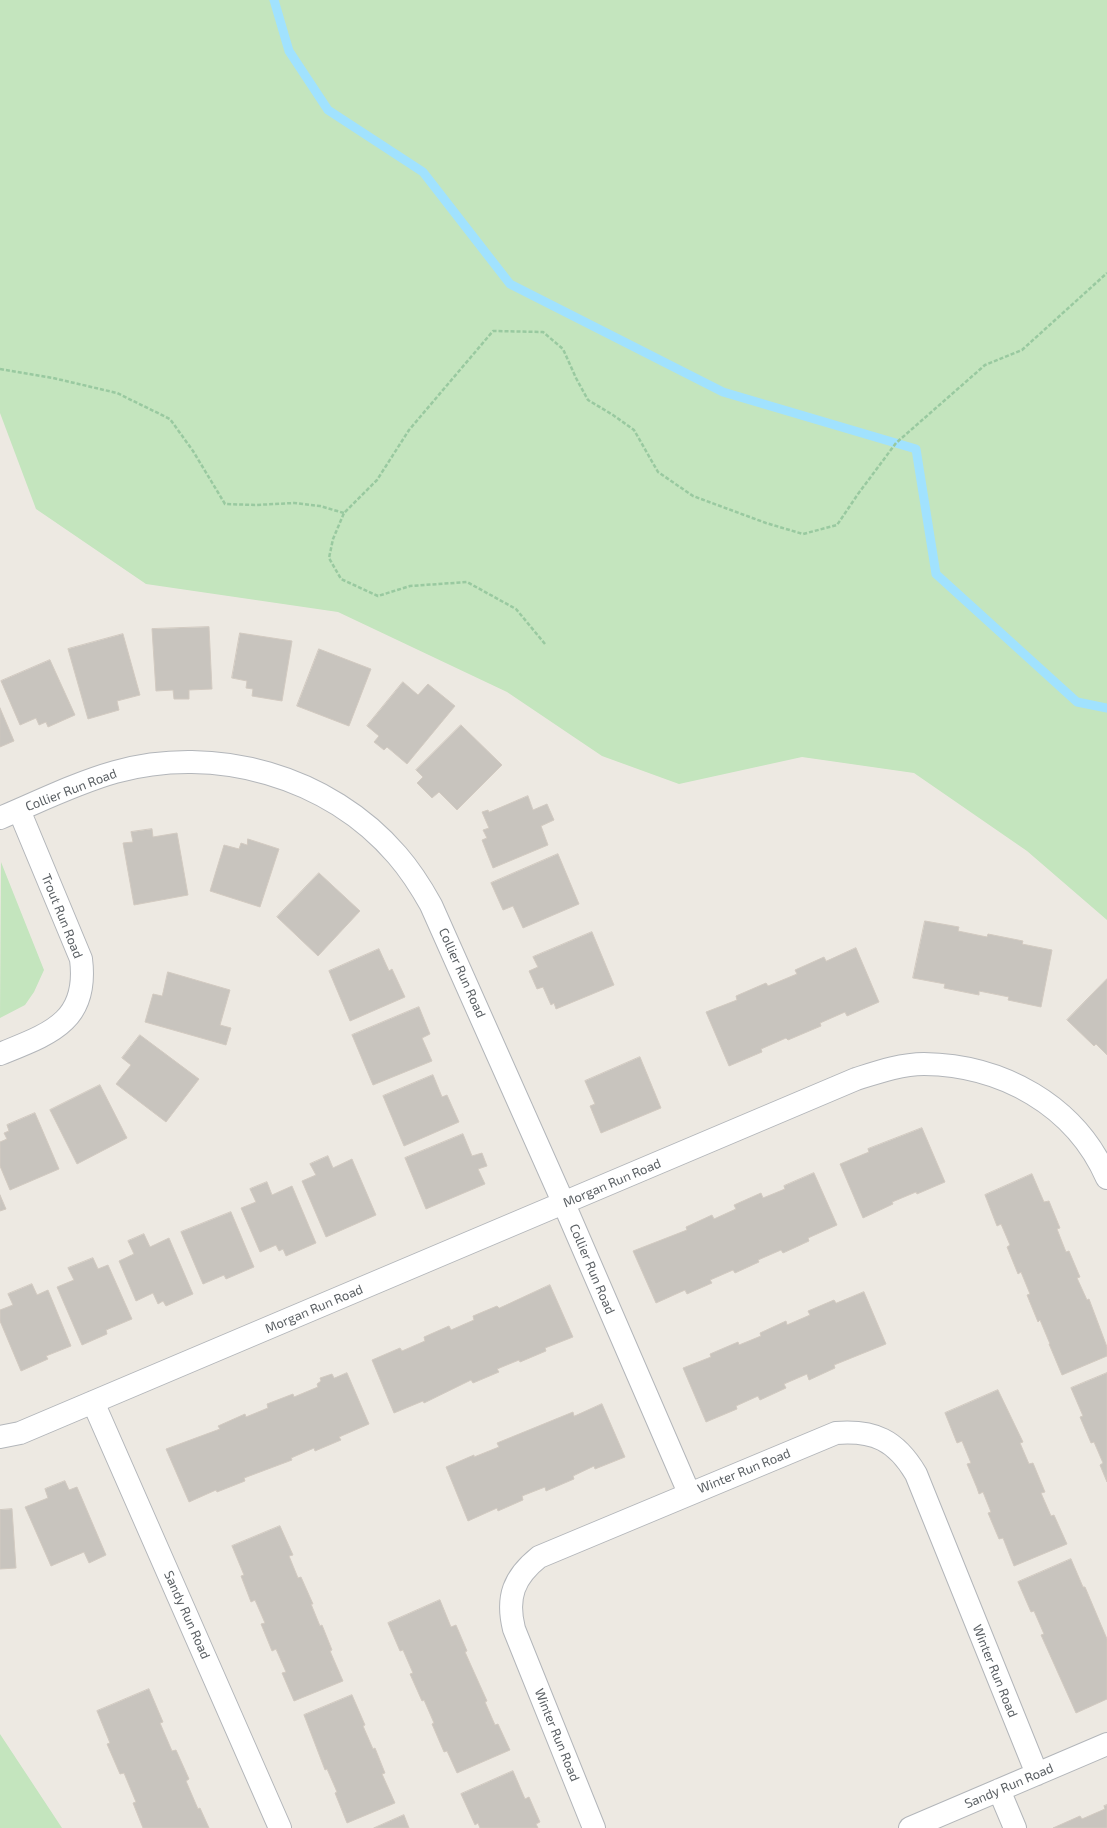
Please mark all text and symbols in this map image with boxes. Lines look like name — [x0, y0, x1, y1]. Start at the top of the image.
street label: Collier Run Road — [23, 765, 119, 815]
street label: Trout Run Road — [38, 871, 86, 961]
street label: Collier Run Road — [435, 926, 489, 1020]
street label: Morgan Run Road — [561, 1155, 663, 1211]
street label: Collier Run Road — [566, 1221, 618, 1317]
street label: Morgan Run Road — [263, 1281, 365, 1337]
street label: Winter Run Road — [695, 1445, 793, 1497]
street label: Sandy Run Road — [161, 1568, 213, 1662]
street label: Winter Run Road — [969, 1622, 1021, 1720]
street label: Winter Run Road — [531, 1686, 583, 1784]
street label: Sandy Run Road — [962, 1760, 1056, 1812]

